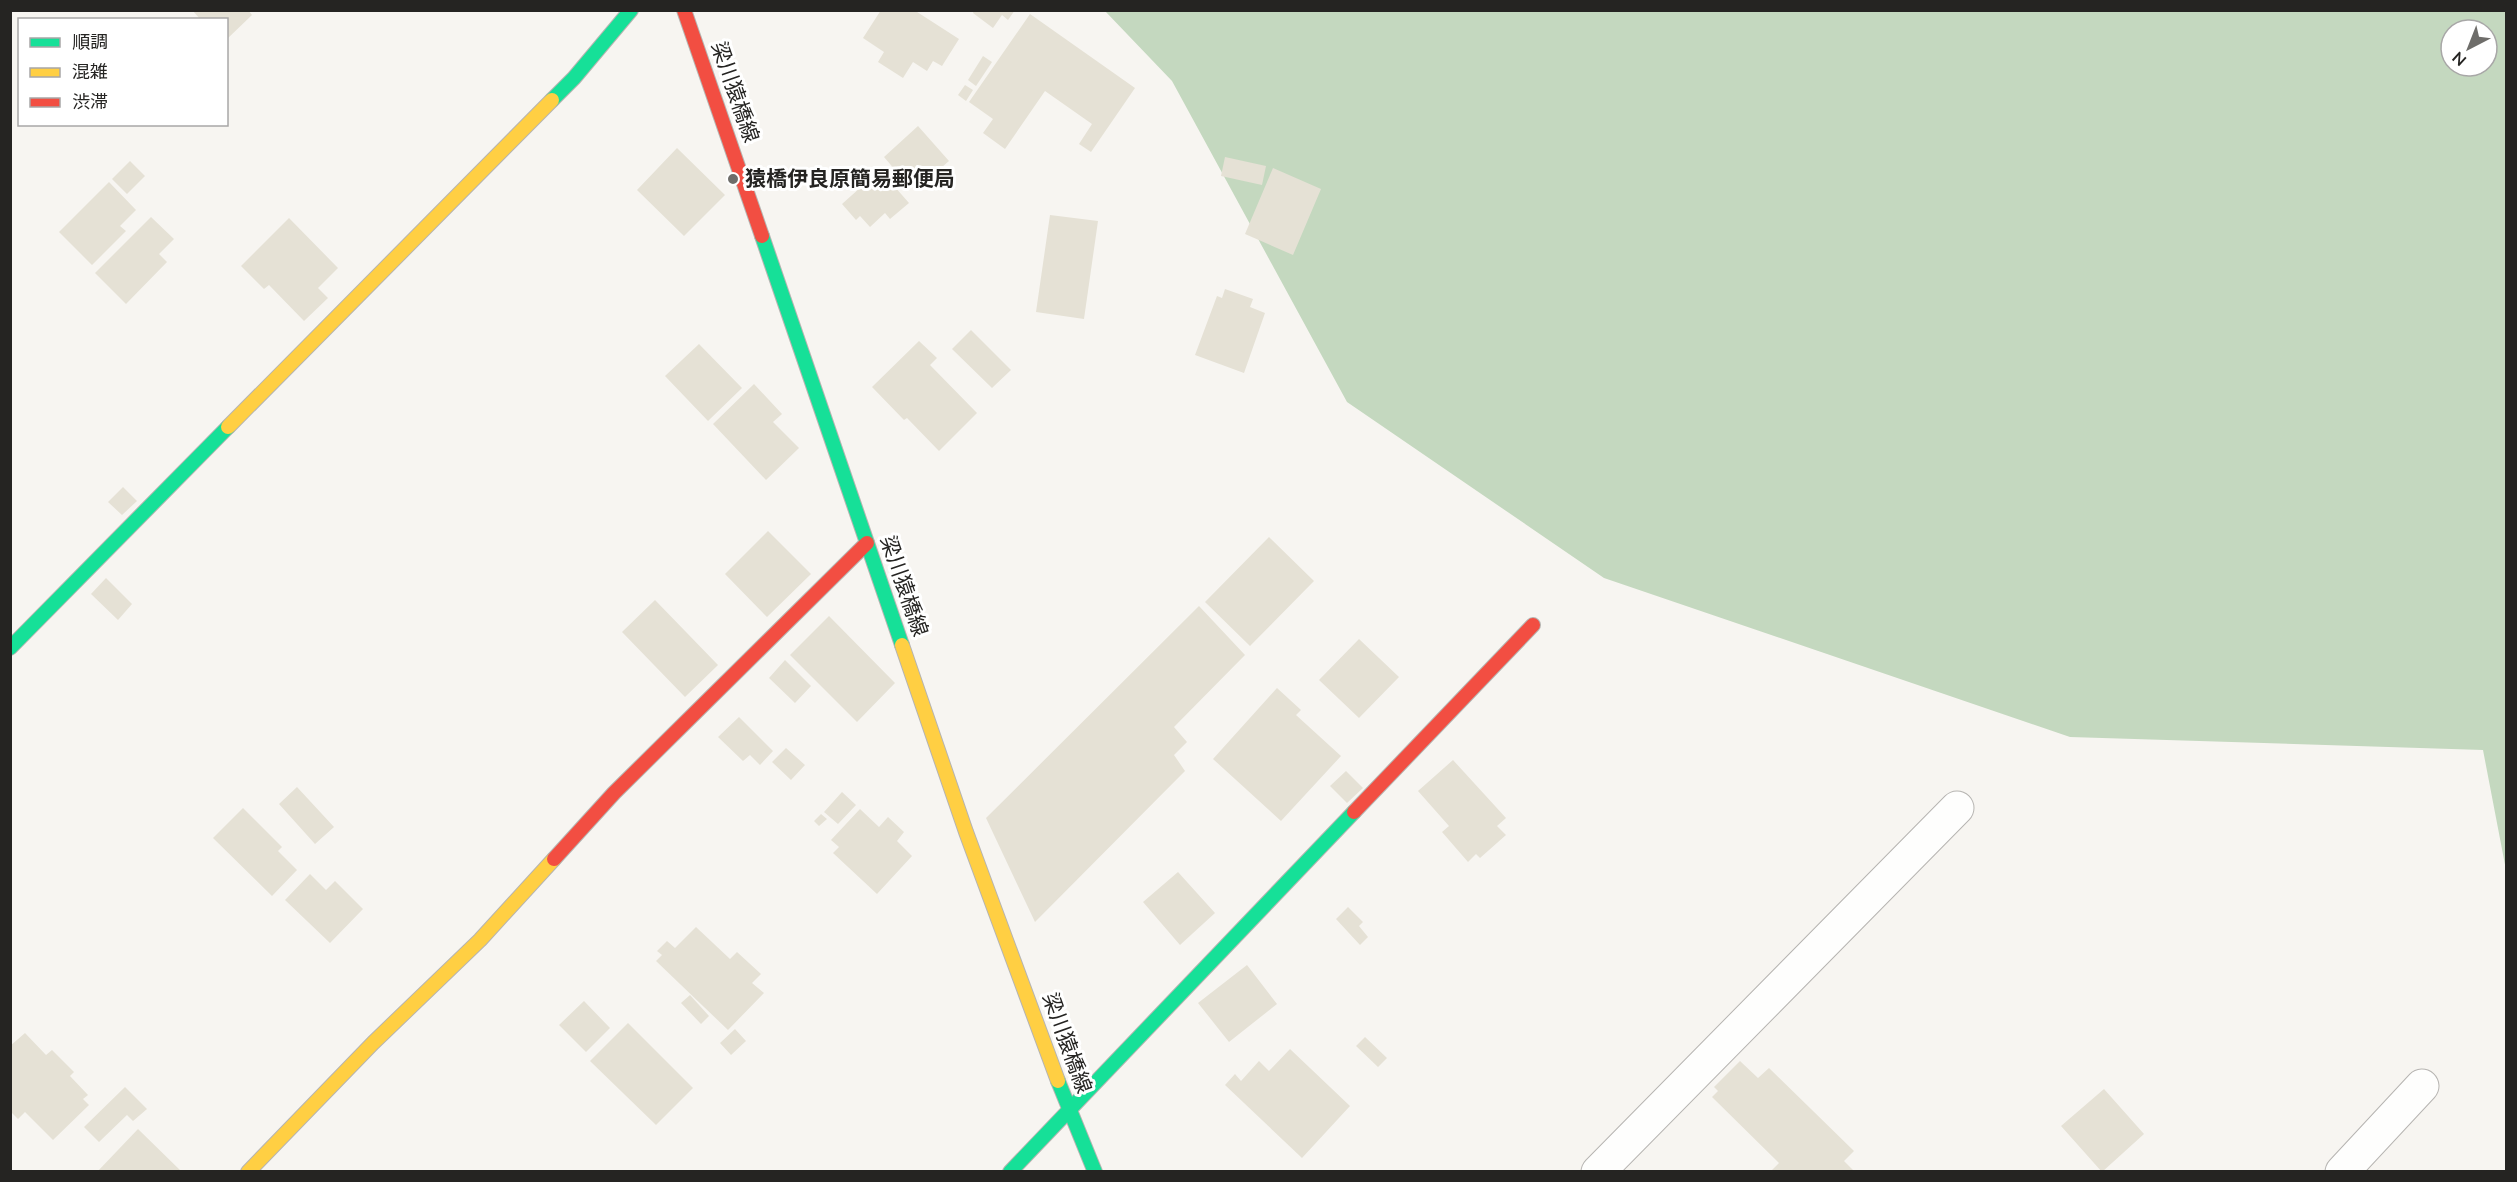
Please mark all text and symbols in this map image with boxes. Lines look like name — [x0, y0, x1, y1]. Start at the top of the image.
legend — [18, 18, 228, 126]
north arrow — [2439, 18, 2499, 78]
text: 順調 — [72, 30, 108, 53]
street label: 梁川猿橋線 — [707, 38, 765, 146]
text: N — [2448, 48, 2470, 71]
text: 混雑 — [72, 60, 108, 83]
text: 渋滞 — [72, 90, 108, 113]
place label: 猿橋伊良原簡易郵便局 — [745, 165, 955, 191]
marker: 猿橋伊良原簡易郵便局 — [726, 172, 740, 186]
street label: 梁川猿橋線 — [876, 532, 934, 640]
street label: 梁川猿橋線 — [1038, 989, 1098, 1096]

